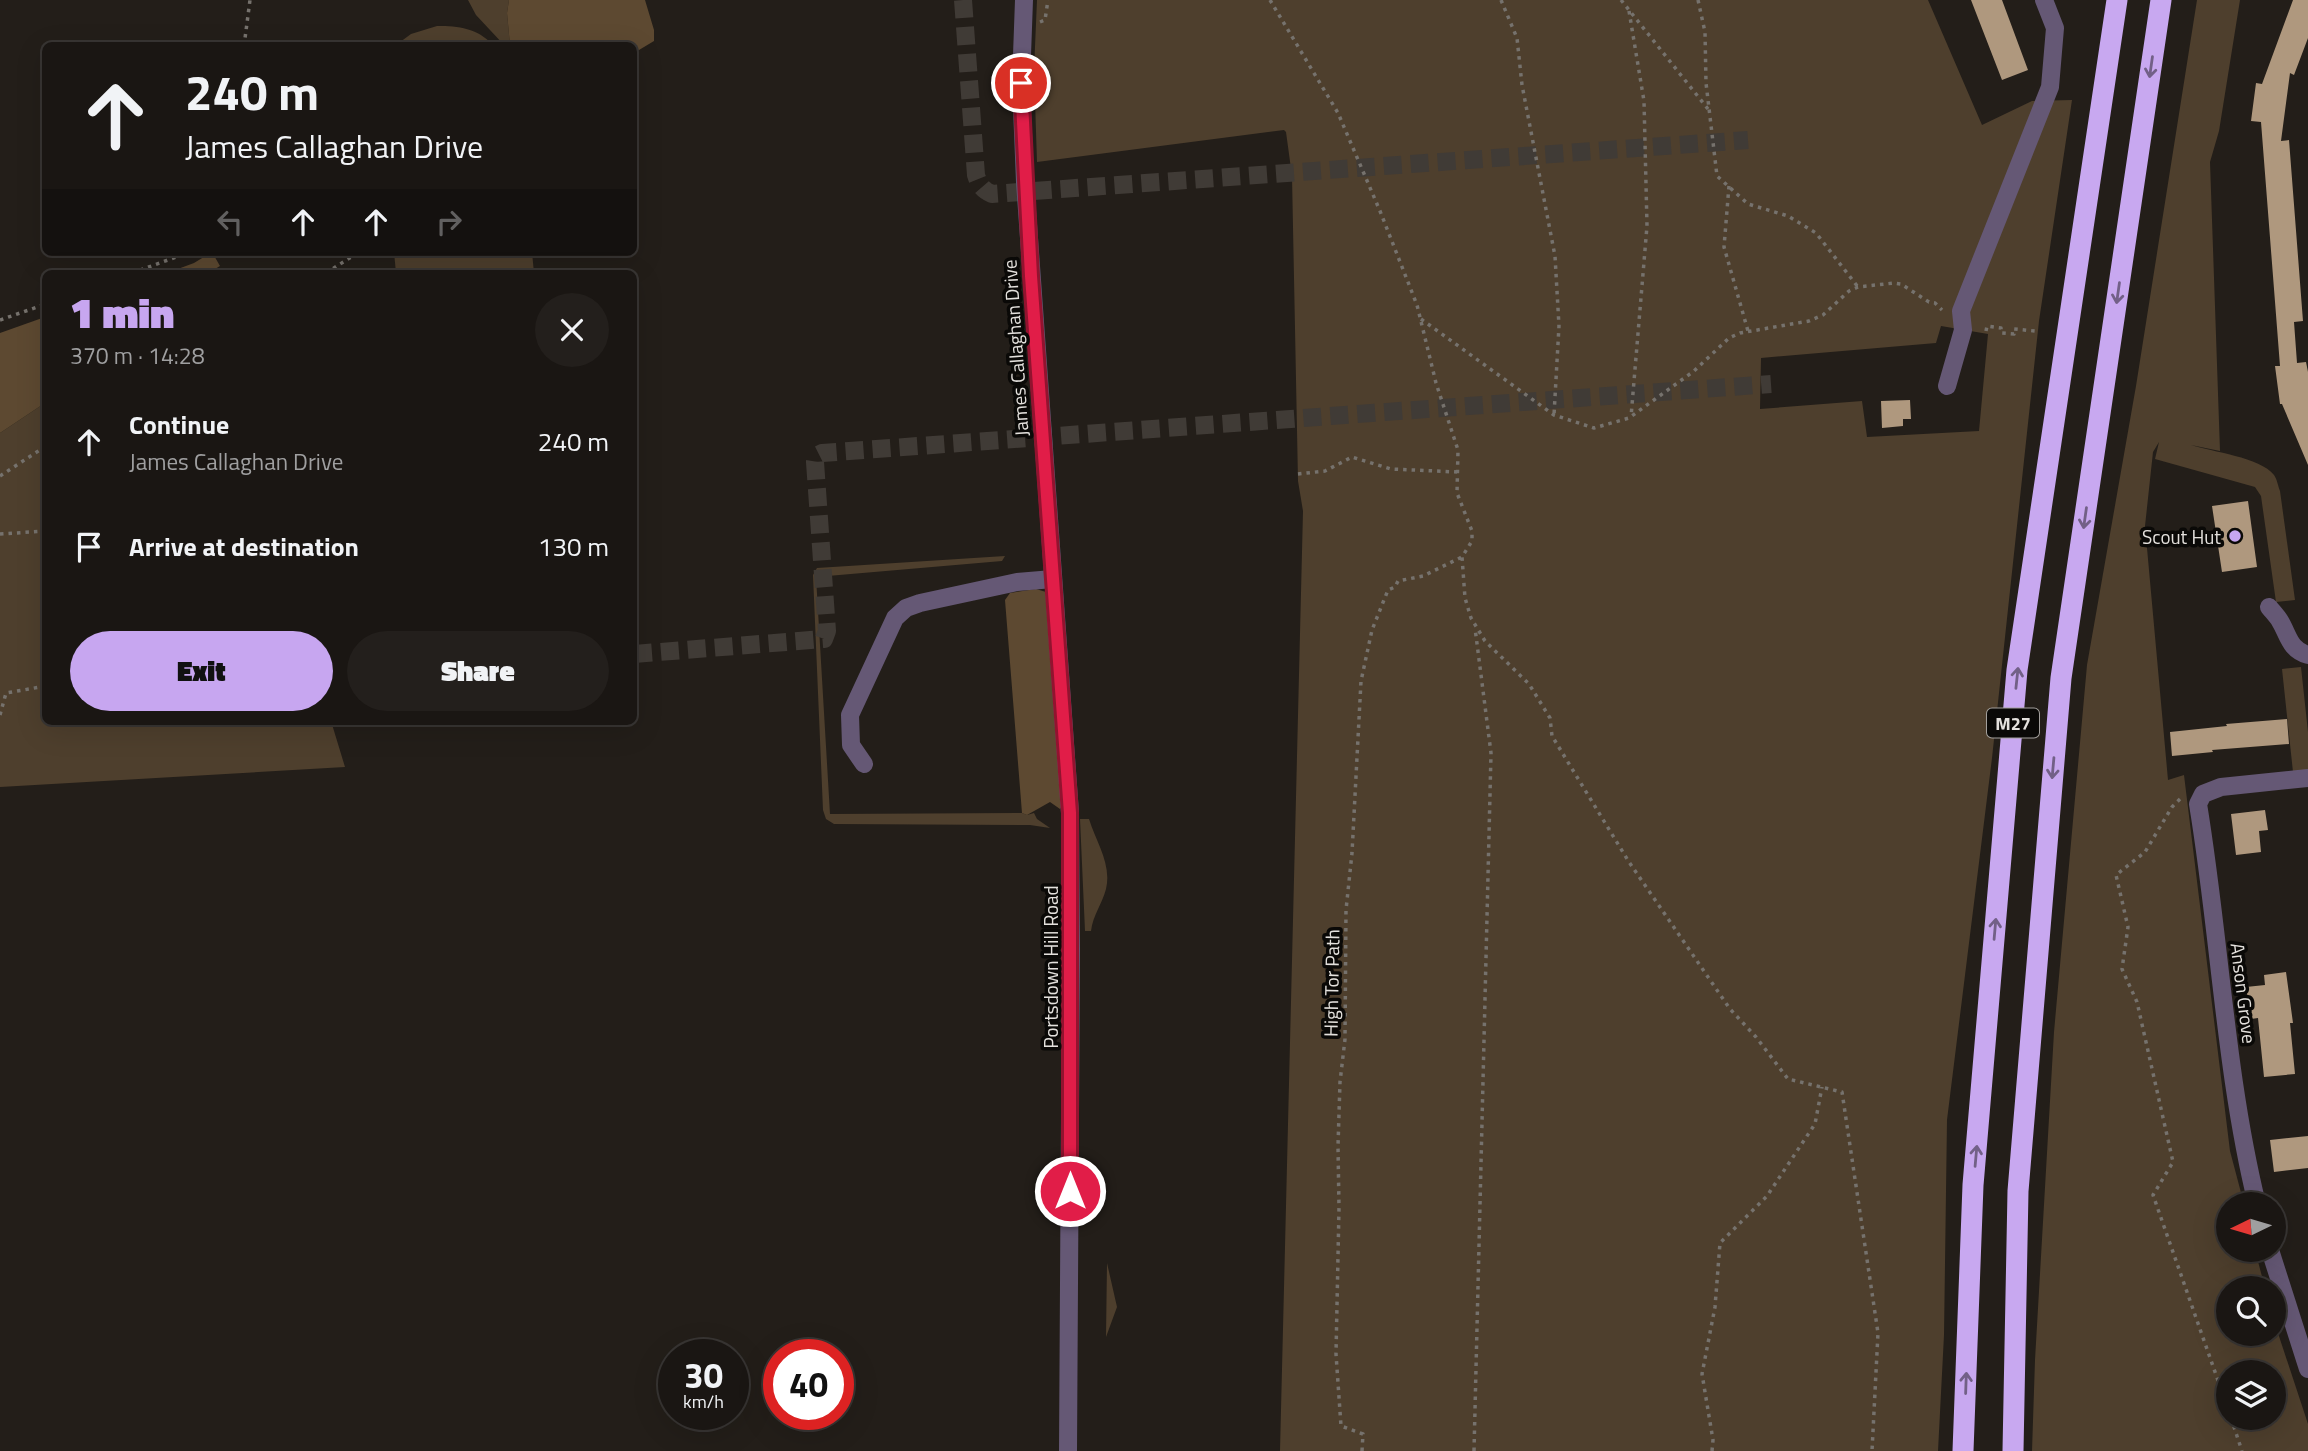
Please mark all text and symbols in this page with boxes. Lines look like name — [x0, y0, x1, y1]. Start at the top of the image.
pin — [991, 53, 1051, 113]
text: 240 m — [185, 54, 319, 129]
one-way arrow — [2144, 56, 2157, 78]
icon: arrive — [1002, 64, 1040, 102]
icon: ahead — [70, 70, 161, 161]
text: James Callaghan Drive — [185, 122, 483, 170]
icon: left — [211, 203, 249, 241]
icon: ahead — [284, 203, 322, 241]
icon: ahead — [357, 203, 395, 241]
icon: right — [430, 203, 468, 241]
street label: James Callaghan Drive — [994, 259, 1036, 437]
text: 1 min — [70, 280, 174, 344]
one-way arrow — [2111, 281, 2124, 303]
button: close — [535, 293, 609, 367]
text: 370 m · 14:28 — [70, 338, 205, 373]
text: Continue — [129, 405, 229, 444]
text: 240 m — [538, 422, 609, 461]
icon: ahead — [70, 423, 108, 461]
text: James Callaghan Drive — [129, 444, 343, 479]
one-way arrow — [2078, 506, 2091, 528]
place label: Scout Hut — [2142, 522, 2221, 551]
text: Arrive at destination — [129, 527, 359, 566]
text: 130 m — [538, 527, 609, 566]
icon: arrive — [70, 528, 108, 566]
marker: Scout Hut — [2227, 528, 2243, 544]
button: Exit — [70, 631, 333, 711]
button: Share — [347, 631, 609, 711]
one-way arrow — [2010, 667, 2023, 690]
road number: M27 — [1987, 708, 2039, 738]
one-way arrow — [2046, 756, 2059, 778]
street label: Portsdown Hill Road — [1036, 885, 1065, 1049]
one-way arrow — [1989, 918, 2002, 941]
street label: High Tor Path — [1316, 929, 1346, 1037]
street label: Anson Grove — [2223, 941, 2265, 1045]
one-way arrow — [1970, 1145, 1983, 1167]
position arrow — [1033, 1154, 1107, 1228]
north arrow — [2216, 1192, 2286, 1262]
map controls — [2216, 1192, 2286, 1430]
button: search — [2216, 1276, 2286, 1346]
speed limit sign: 40 — [763, 1339, 854, 1430]
text: 30 — [684, 1348, 723, 1402]
button: layers — [2216, 1360, 2286, 1430]
one-way arrow — [1959, 1372, 1972, 1395]
text: km/h — [683, 1388, 724, 1415]

